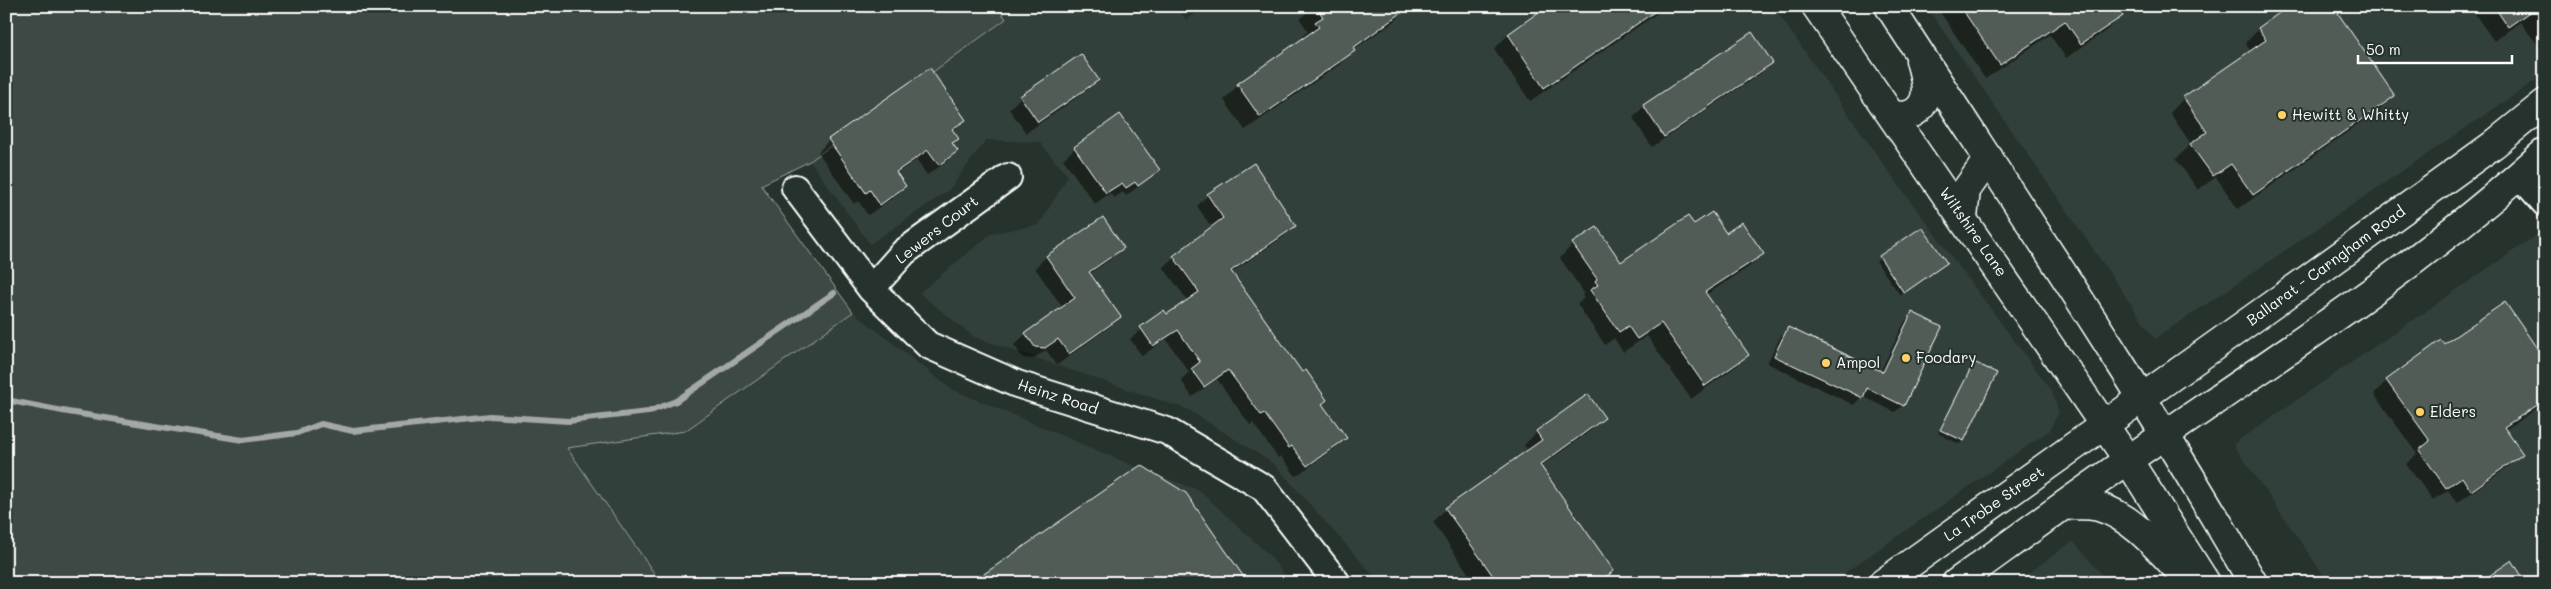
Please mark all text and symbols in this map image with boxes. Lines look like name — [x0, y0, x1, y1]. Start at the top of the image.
scale bar — [2358, 32, 2512, 64]
text: 50 m — [2366, 39, 2401, 59]
place label: Hewitt & Whitty — [2292, 104, 2409, 124]
marker: Hewitt & Whitty — [2276, 109, 2288, 121]
street label: Wiltshire Lane — [1936, 183, 2012, 280]
street label: Lewers Court — [891, 191, 982, 268]
street label: Ballarat - Carngham Road — [2242, 201, 2409, 330]
place label: Foodary — [1916, 347, 1977, 367]
place label: Ampol — [1836, 352, 1880, 372]
marker: Foodary — [1900, 352, 1912, 364]
marker: Ampol — [1820, 357, 1832, 369]
street label: Heinz Road — [1016, 374, 1101, 418]
place label: Elders — [2430, 401, 2476, 421]
marker: Elders — [2414, 406, 2426, 418]
street label: La Trobe Street — [1939, 461, 2048, 545]

